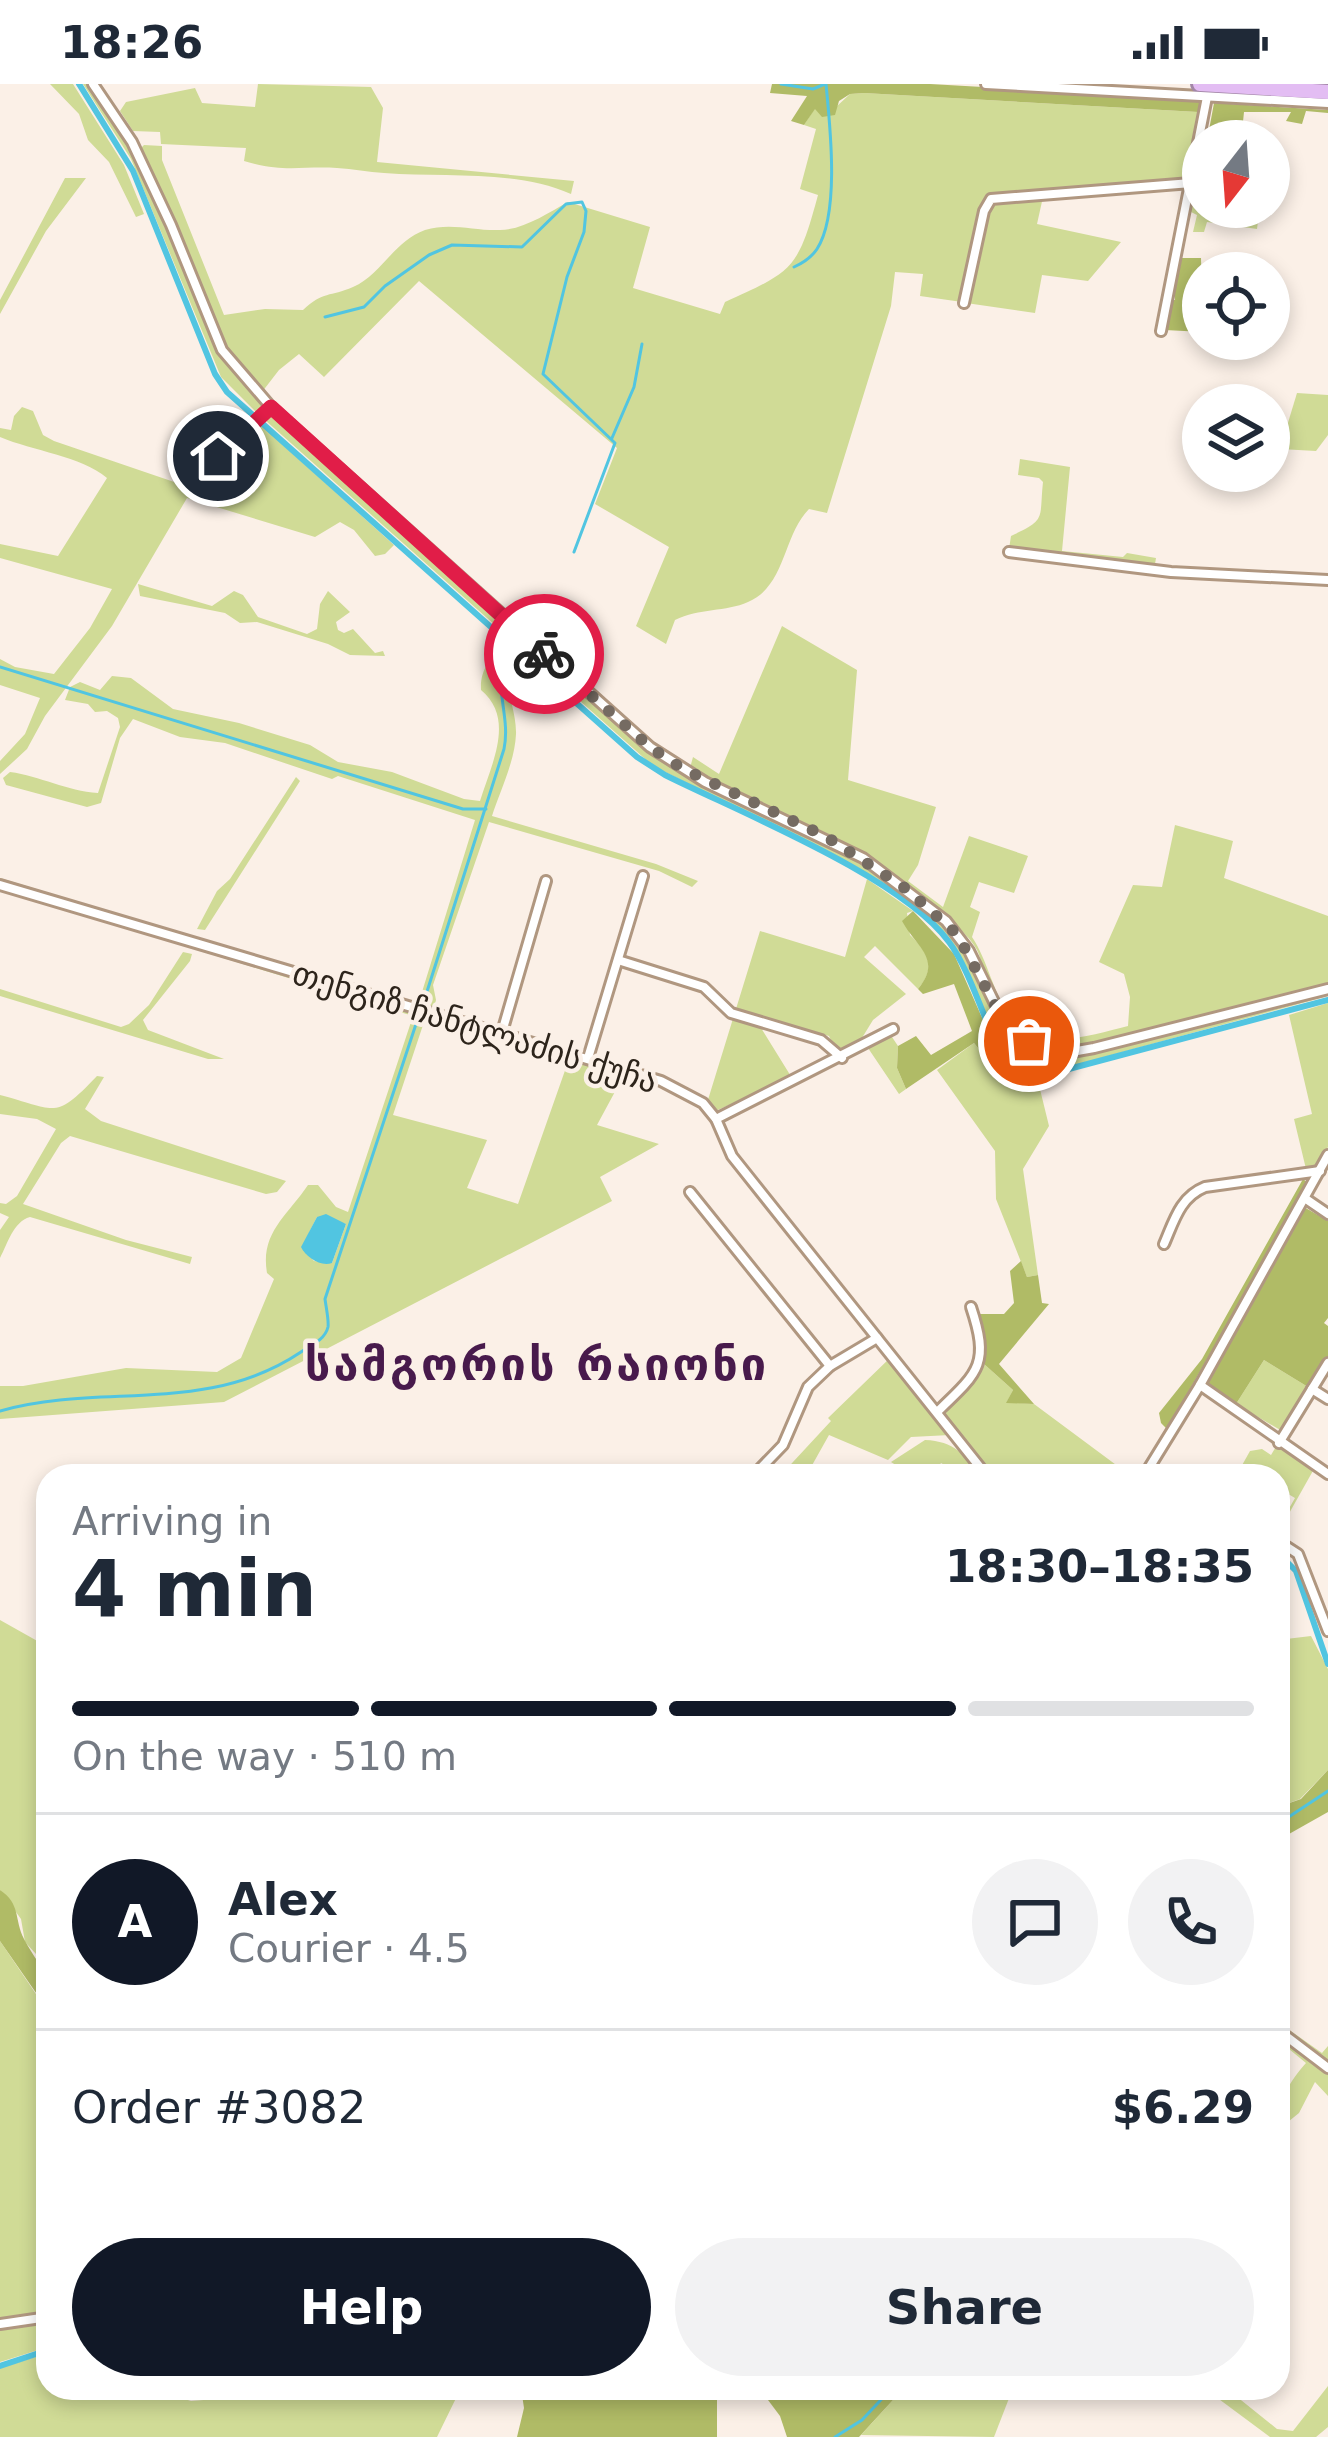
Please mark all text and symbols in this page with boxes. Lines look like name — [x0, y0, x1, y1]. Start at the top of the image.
text: 18:26 — [60, 16, 203, 69]
north arrow — [1182, 120, 1290, 228]
map controls — [1182, 120, 1290, 492]
button: locate — [1182, 252, 1290, 360]
button: layers — [1182, 384, 1290, 492]
pin — [167, 405, 269, 507]
icon: home — [185, 423, 251, 489]
courier — [484, 594, 604, 714]
icon: bike — [511, 621, 577, 687]
street label: თენგიზ ჩანტლაძის ქუჩა — [288, 953, 662, 1101]
pin — [978, 990, 1080, 1092]
icon: bag — [996, 1008, 1062, 1074]
district label: სამგორის რაიონი — [305, 1338, 769, 1391]
text: Arriving in — [72, 1499, 272, 1544]
text: 18:30–18:35 — [945, 1540, 1254, 1593]
text: 4 min — [72, 1544, 317, 1634]
text: On the way · 510 m — [72, 1734, 457, 1779]
button: chat — [972, 1859, 1098, 1985]
button: phone — [1128, 1859, 1254, 1985]
text: Alex — [228, 1873, 338, 1926]
text: A — [118, 1895, 152, 1948]
text: Courier · 4.5 — [228, 1926, 470, 1971]
text: Order #3082 — [72, 2081, 366, 2134]
text: $6.29 — [1112, 2081, 1254, 2134]
button: Help — [72, 2238, 651, 2376]
button: Share — [675, 2238, 1254, 2376]

